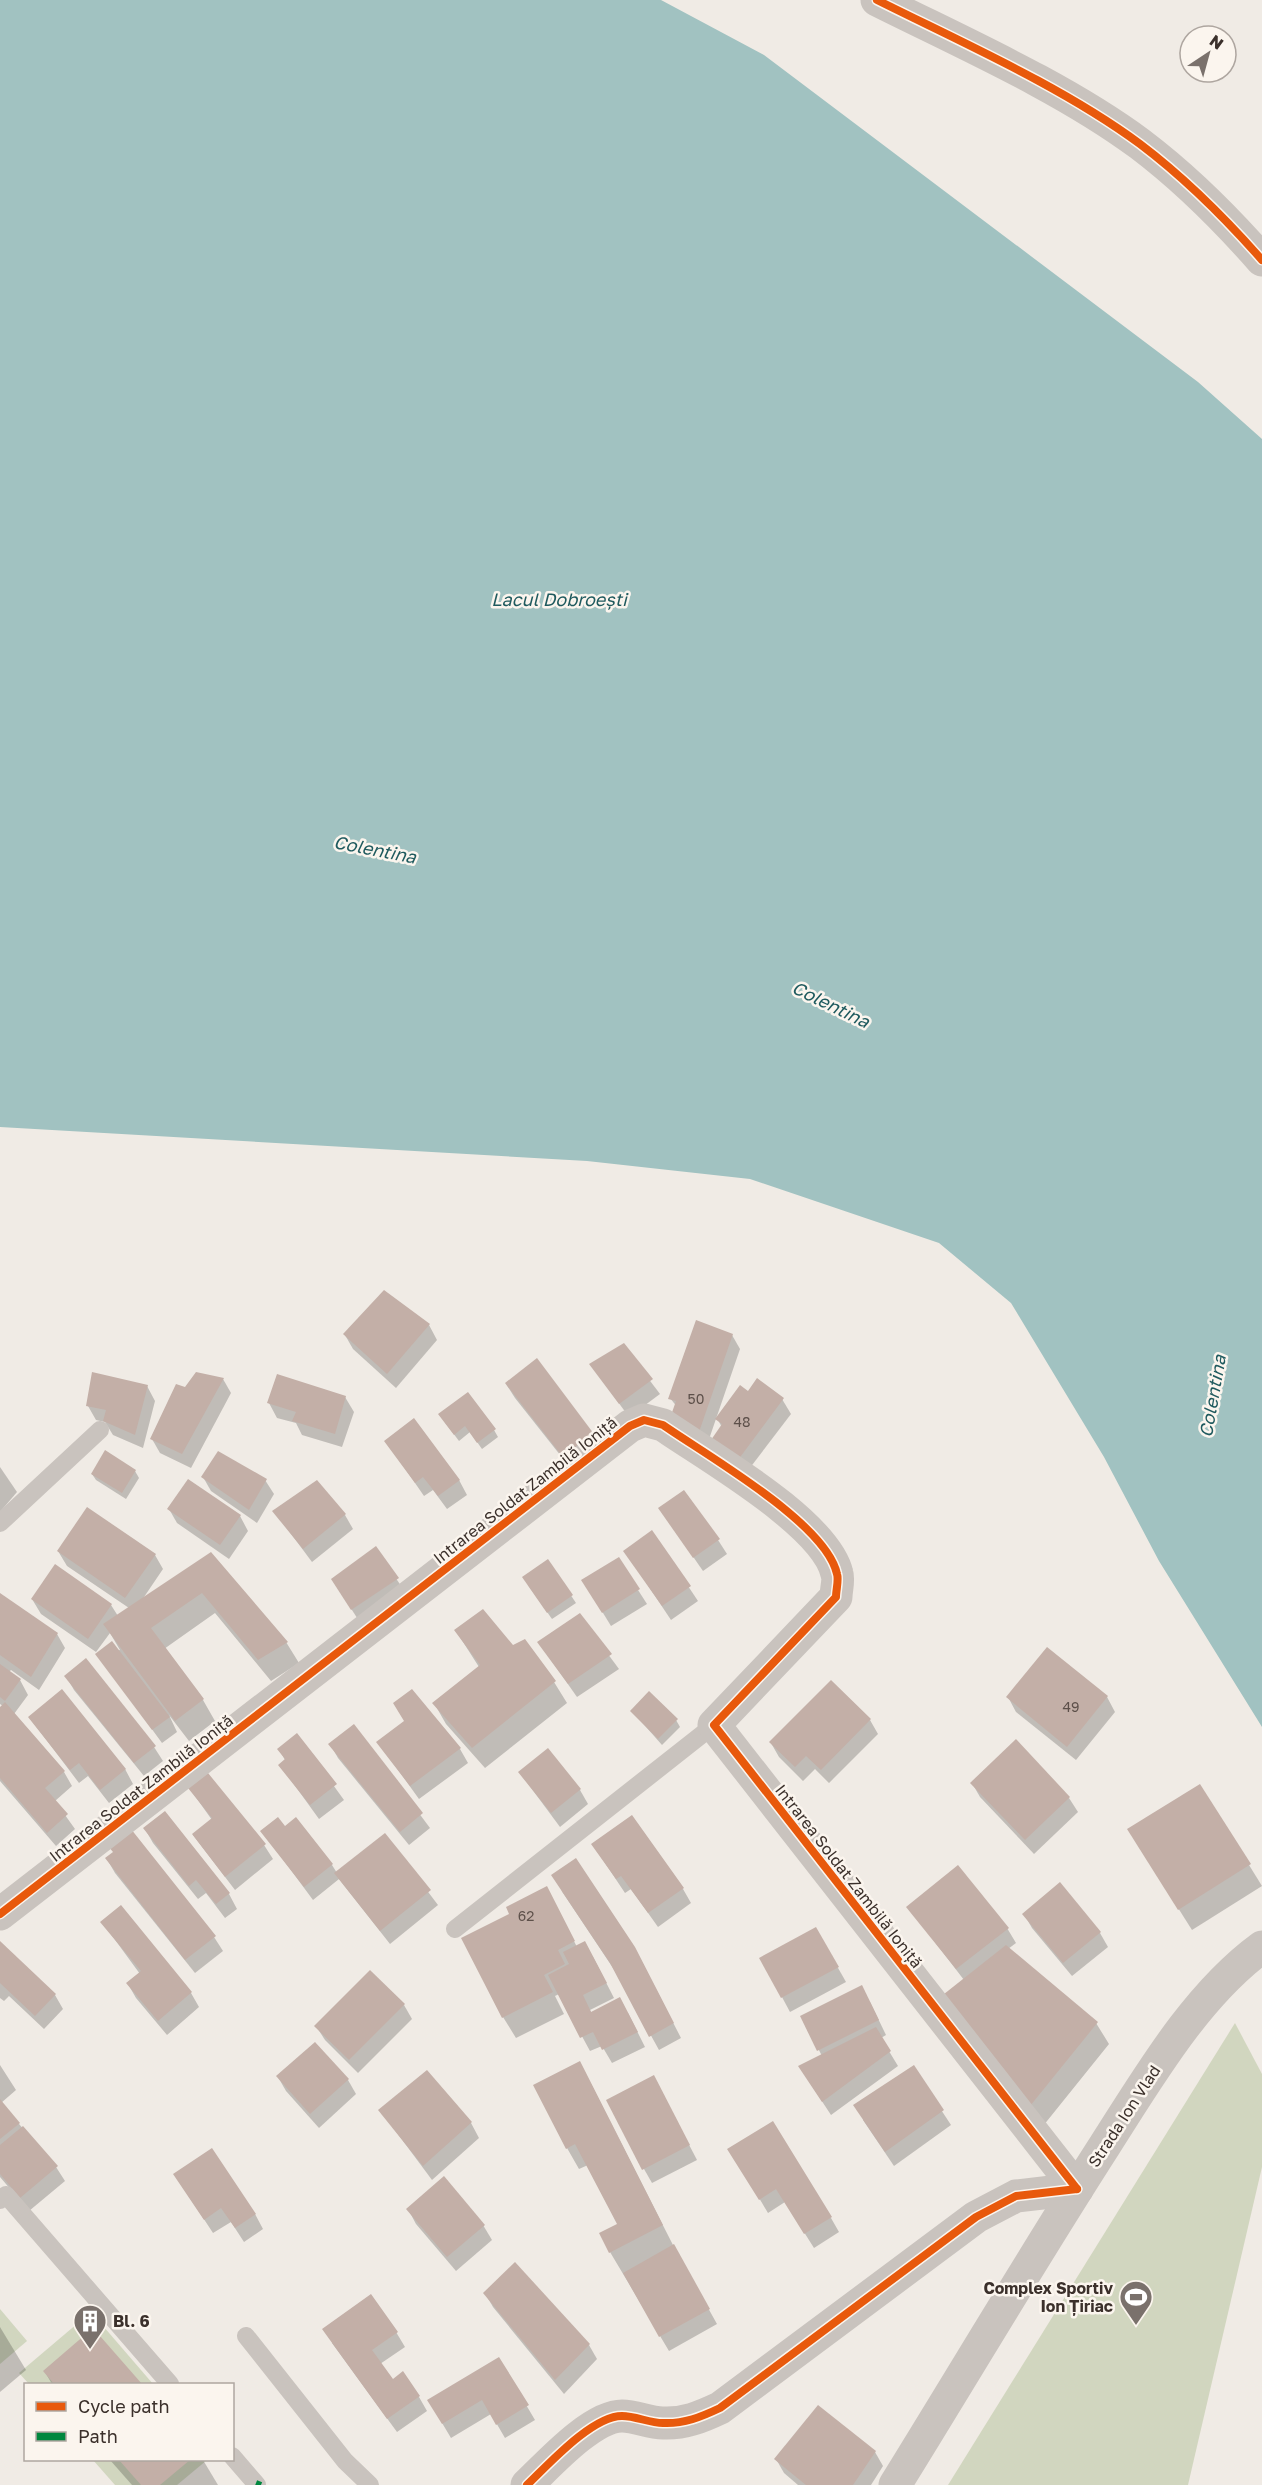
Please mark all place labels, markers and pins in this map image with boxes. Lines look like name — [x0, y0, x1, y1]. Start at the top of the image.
place label: Complex Sportiv Ion Țiriac — [983, 2278, 1113, 2316]
sports icon: Complex Sportiv Ion Țiriac — [1118, 2279, 1154, 2326]
building icon: Bl. 6 — [72, 2303, 108, 2350]
place label: Bl. 6 — [113, 2311, 150, 2331]

